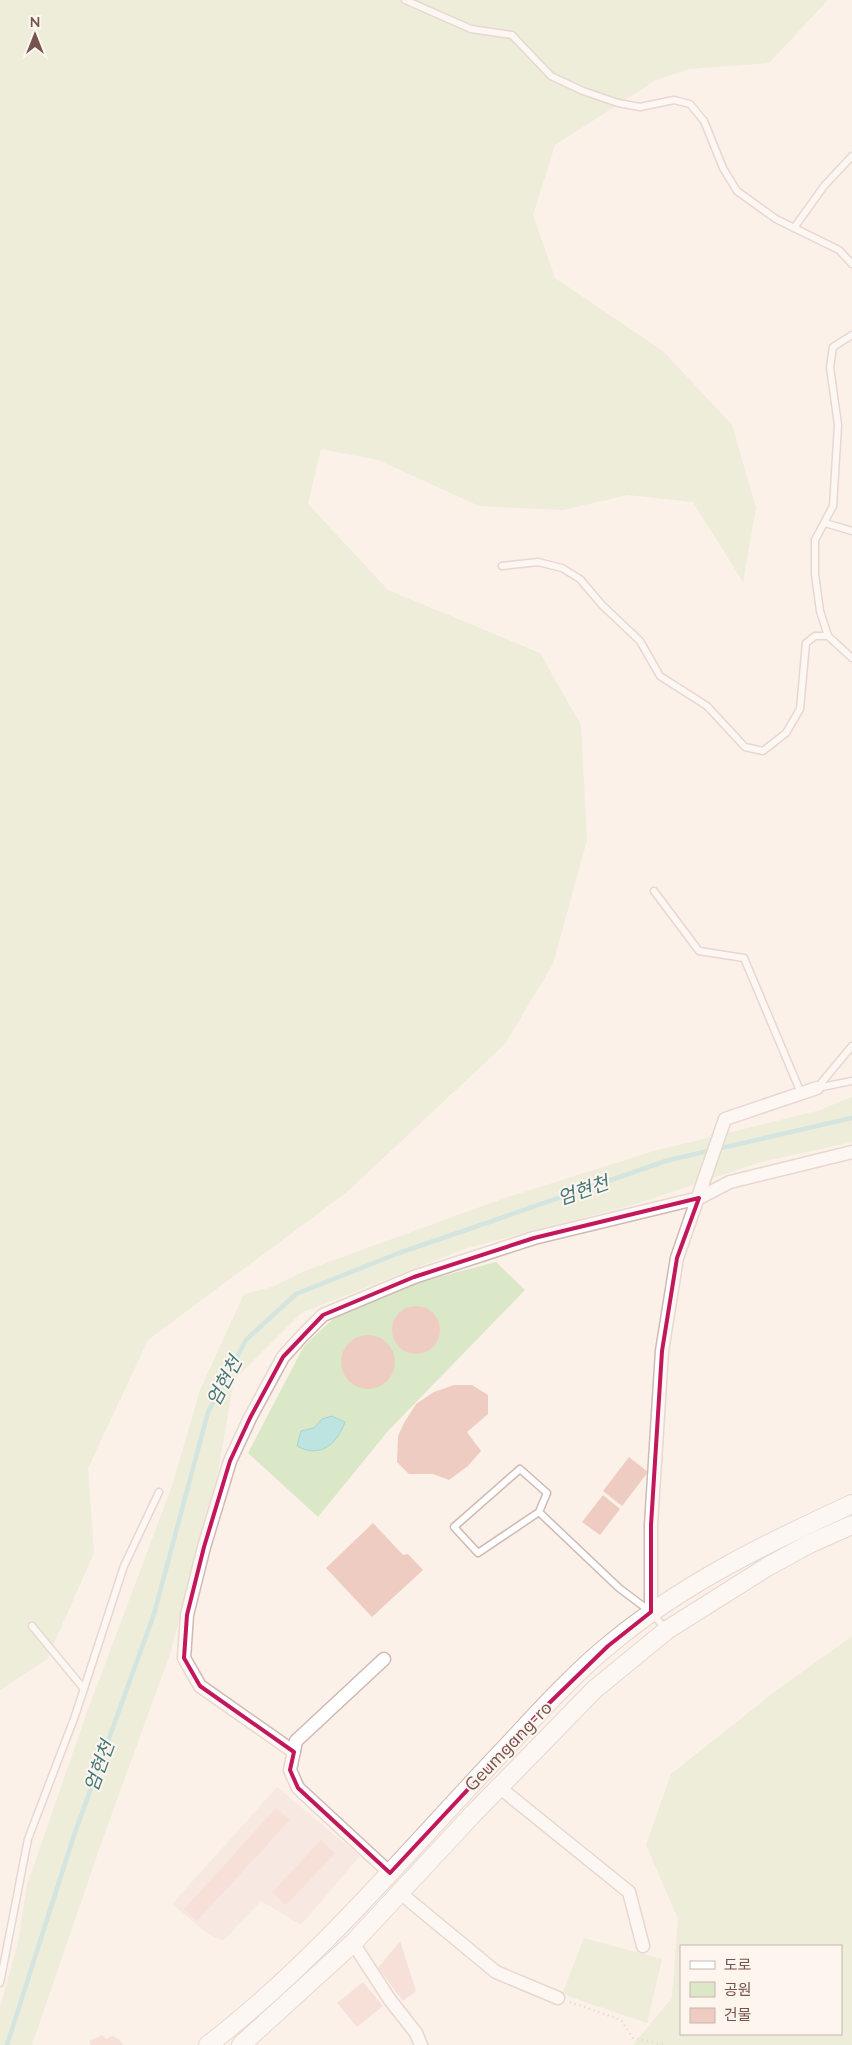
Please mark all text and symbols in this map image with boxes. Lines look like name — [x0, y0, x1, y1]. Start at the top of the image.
north arrow — [10, 10, 60, 60]
text: N — [30, 13, 40, 31]
water label: 엄현천 — [554, 1170, 613, 1210]
water label: 엄현천 — [201, 1351, 248, 1410]
street label: Geumgang-ro — [459, 1696, 557, 1796]
water label: 엄현천 — [79, 1736, 120, 1795]
legend — [680, 1945, 842, 2035]
text: 도로 — [724, 1955, 752, 1974]
text: 공원 — [724, 1980, 752, 1999]
text: 건물 — [724, 2005, 752, 2024]

